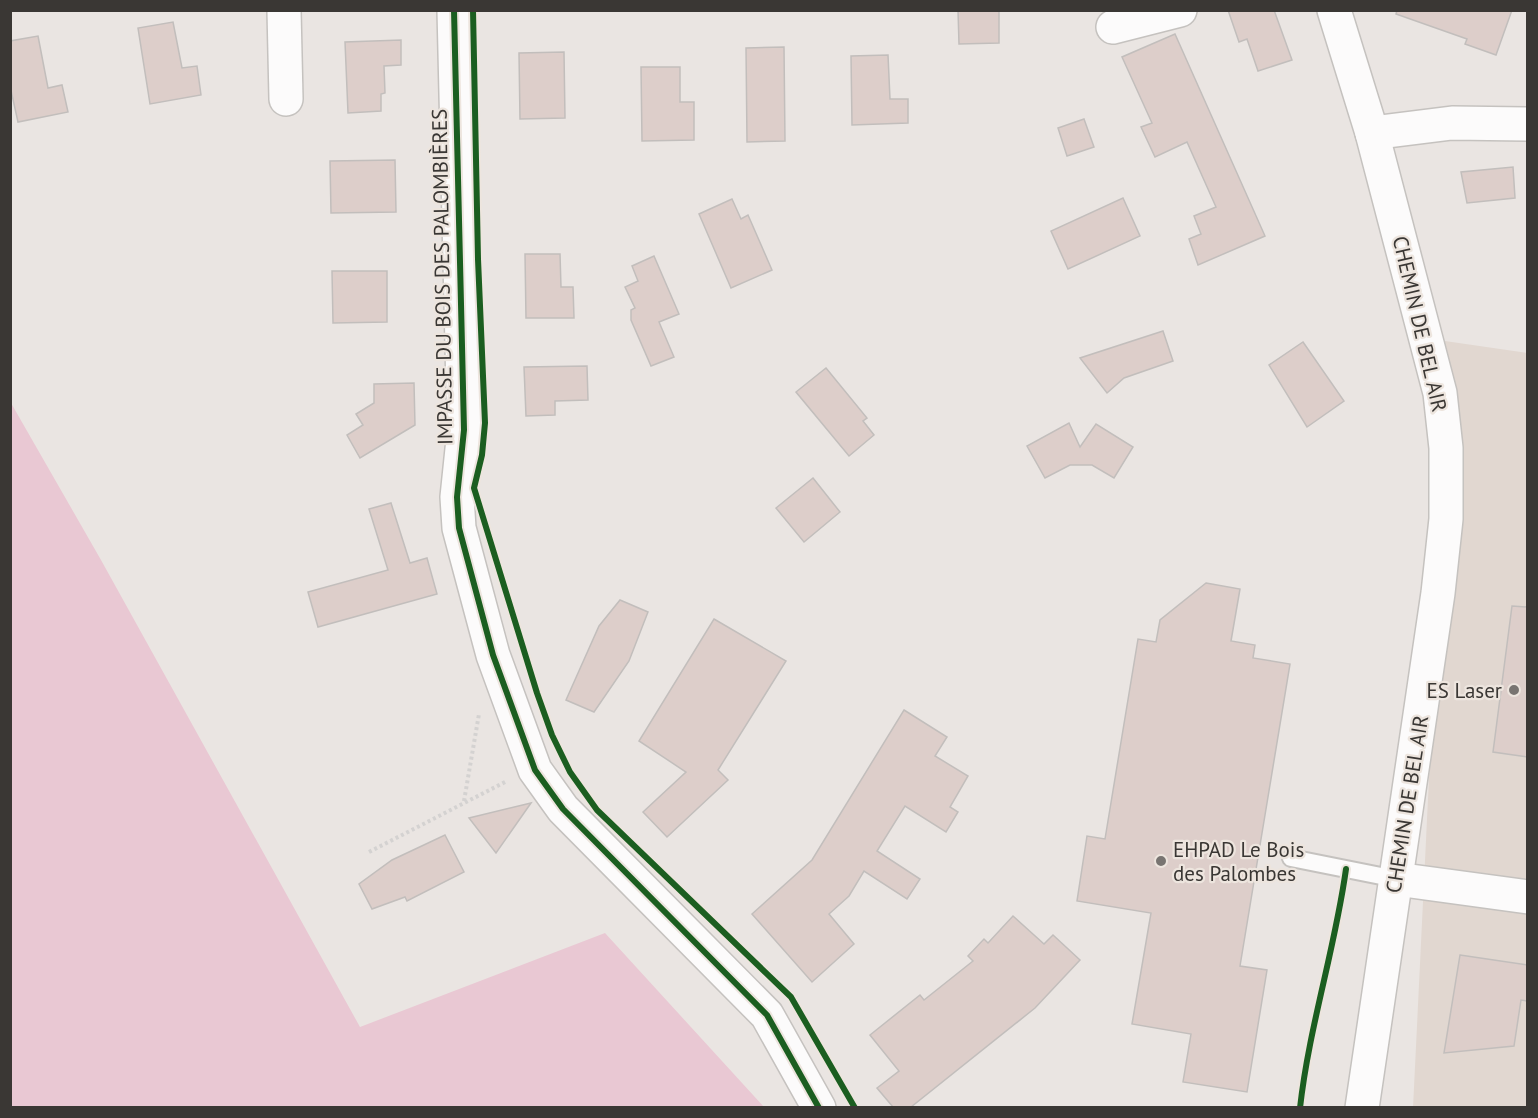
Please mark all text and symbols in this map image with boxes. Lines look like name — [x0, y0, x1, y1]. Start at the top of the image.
street label: IMPASSE DU BOIS DES PALOMBIÈRES — [426, 109, 458, 445]
street label: CHEMIN DE BEL AIR — [1387, 233, 1453, 415]
place label: ES Laser — [1426, 677, 1502, 704]
marker: ES Laser — [1507, 683, 1521, 697]
street label: CHEMIN DE BEL AIR — [1380, 713, 1434, 895]
place label: EHPAD Le Bois des Palombes — [1173, 836, 1304, 887]
marker: EHPAD Le Bois des Palombes — [1154, 854, 1168, 868]

